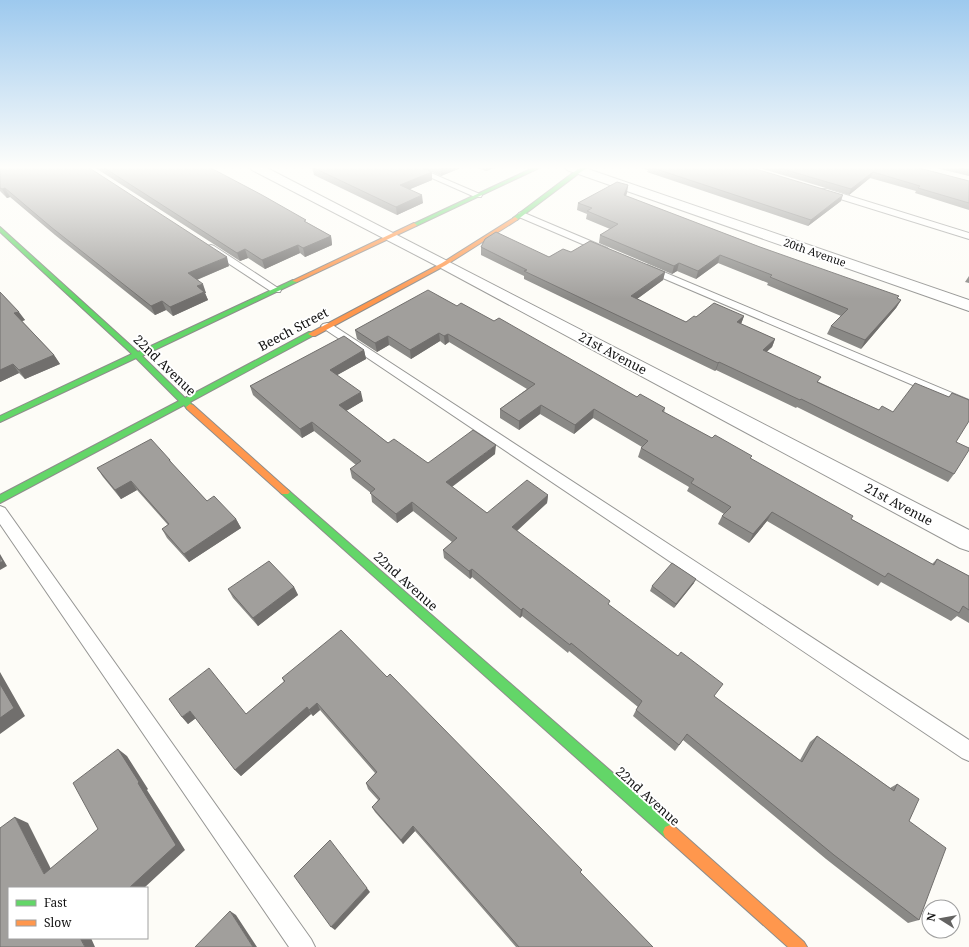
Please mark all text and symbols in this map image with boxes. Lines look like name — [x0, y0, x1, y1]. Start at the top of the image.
street label: 20th Avenue — [782, 234, 848, 270]
street label: Beech Street — [255, 303, 331, 355]
street label: 21st Avenue — [576, 327, 650, 379]
street label: 22nd Avenue — [130, 330, 200, 400]
street label: 21st Avenue — [862, 478, 936, 530]
street label: 22nd Avenue — [370, 547, 442, 615]
street label: 22nd Avenue — [612, 762, 684, 830]
legend — [8, 887, 148, 939]
text: Fast — [44, 894, 67, 911]
north arrow — [921, 899, 961, 939]
text: N — [923, 911, 939, 923]
text: Slow — [44, 914, 72, 931]

